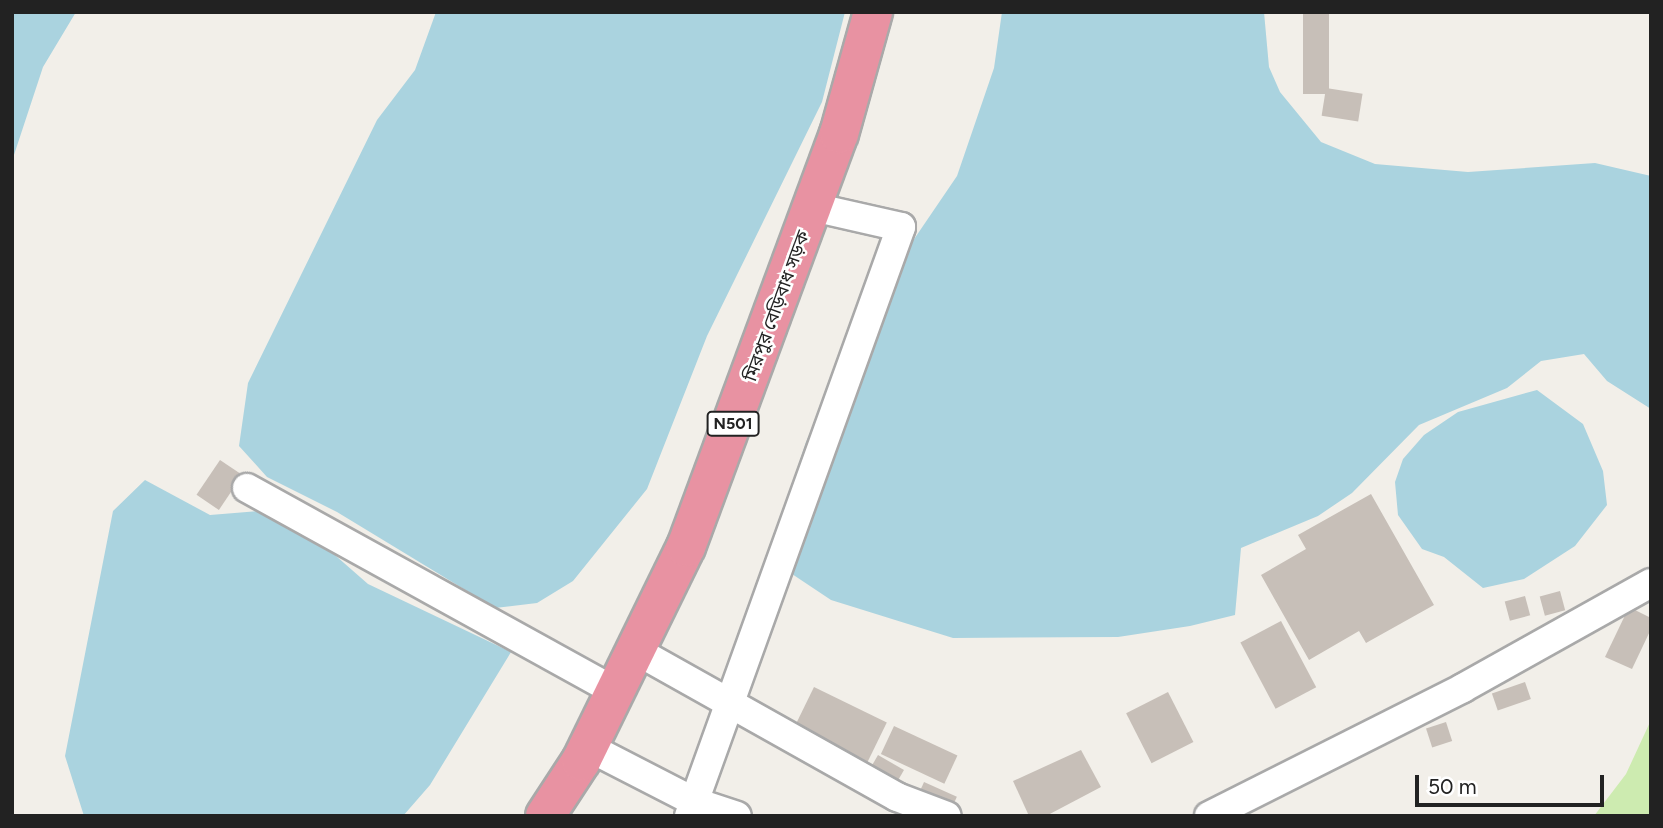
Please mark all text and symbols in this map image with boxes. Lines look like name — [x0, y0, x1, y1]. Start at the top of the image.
street label: মিরপুর বেড়িবাধ সড়ক — [740, 228, 814, 384]
road number: N501 — [705, 412, 761, 436]
scale bar — [1418, 762, 1607, 806]
text: 50 m — [1428, 774, 1477, 799]

